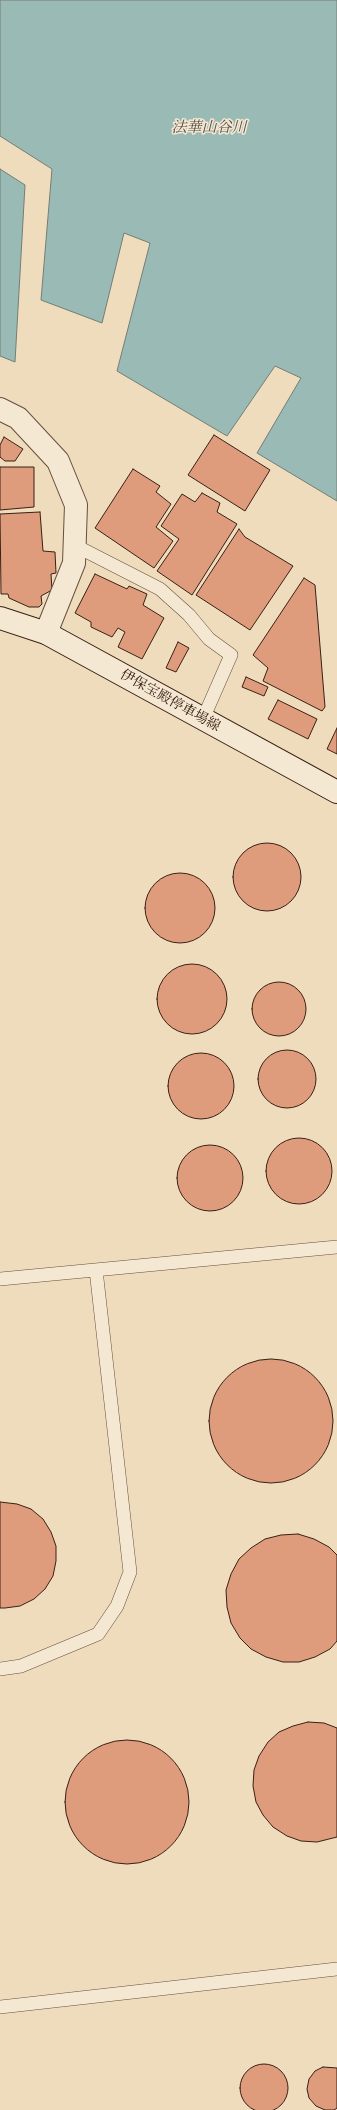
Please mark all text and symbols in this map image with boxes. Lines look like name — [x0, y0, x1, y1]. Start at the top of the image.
water label: 法華山谷川 — [172, 119, 246, 137]
street label: 伊保宝殿停車場線 — [117, 667, 223, 735]

